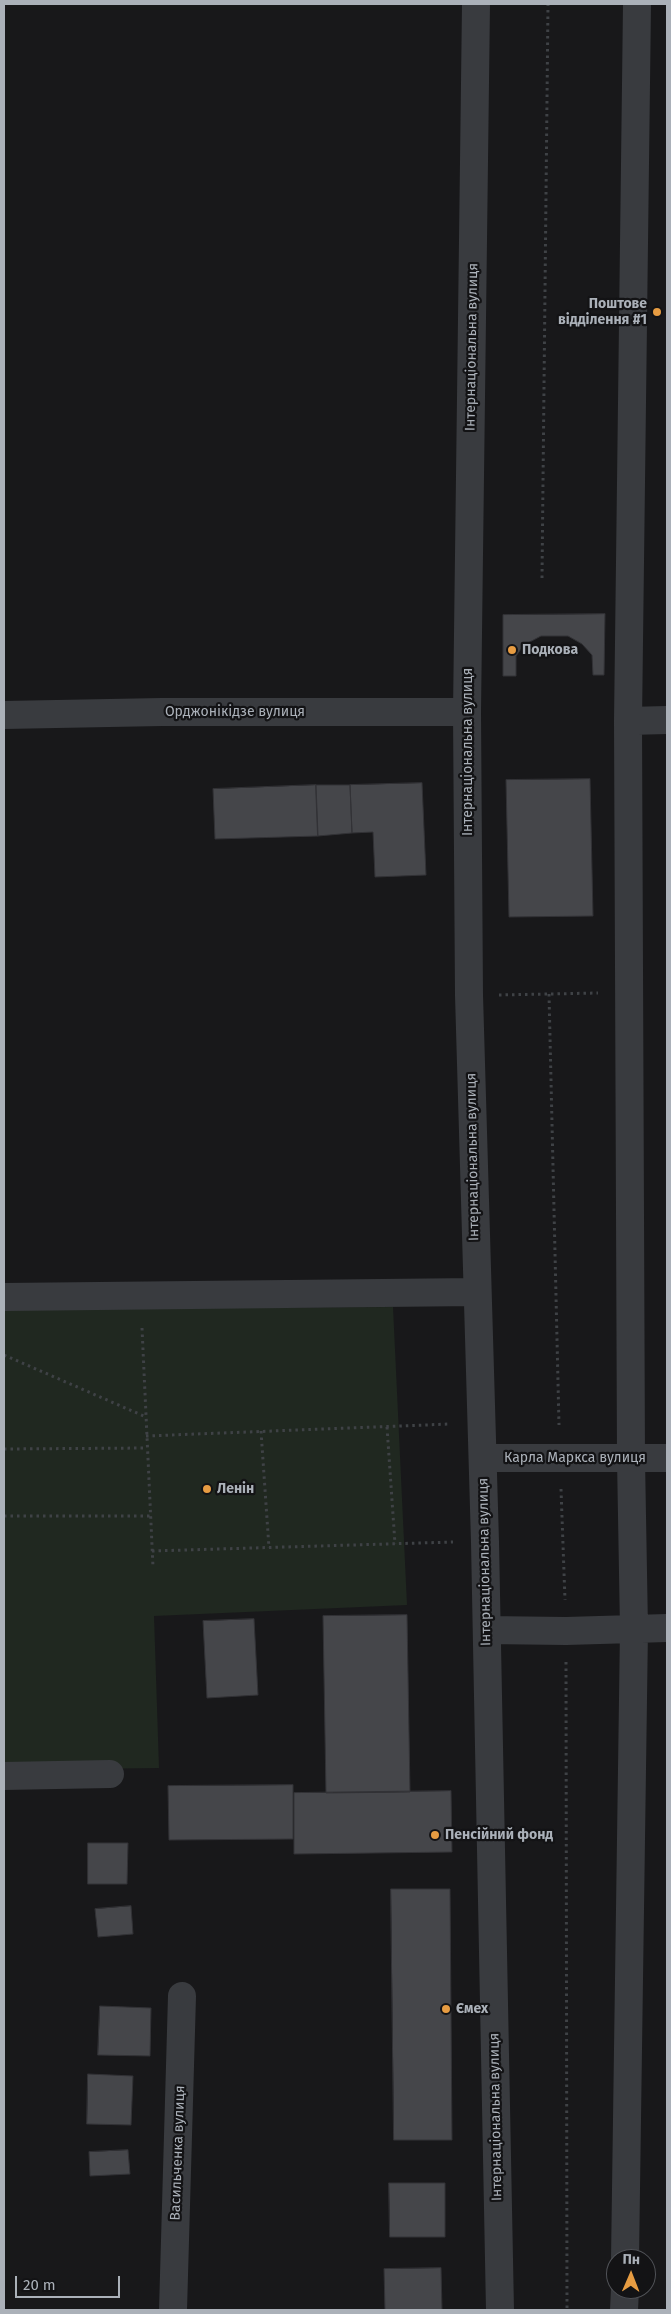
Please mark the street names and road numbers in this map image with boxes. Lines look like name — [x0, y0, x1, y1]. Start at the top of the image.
street label: Інтернаціональна вулиця — [462, 263, 482, 431]
street label: Інтернаціональна вулиця — [460, 668, 476, 836]
street label: Орджонікідзе вулиця — [165, 704, 305, 720]
street label: Інтернаціональна вулиця — [463, 1073, 483, 1241]
street label: Карла Маркса вулиця — [504, 1450, 646, 1466]
street label: Інтернаціональна вулиця — [475, 1478, 495, 1646]
street label: Інтернаціональна вулиця — [486, 2033, 506, 2201]
street label: Васильченка вулиця — [167, 2085, 189, 2221]

